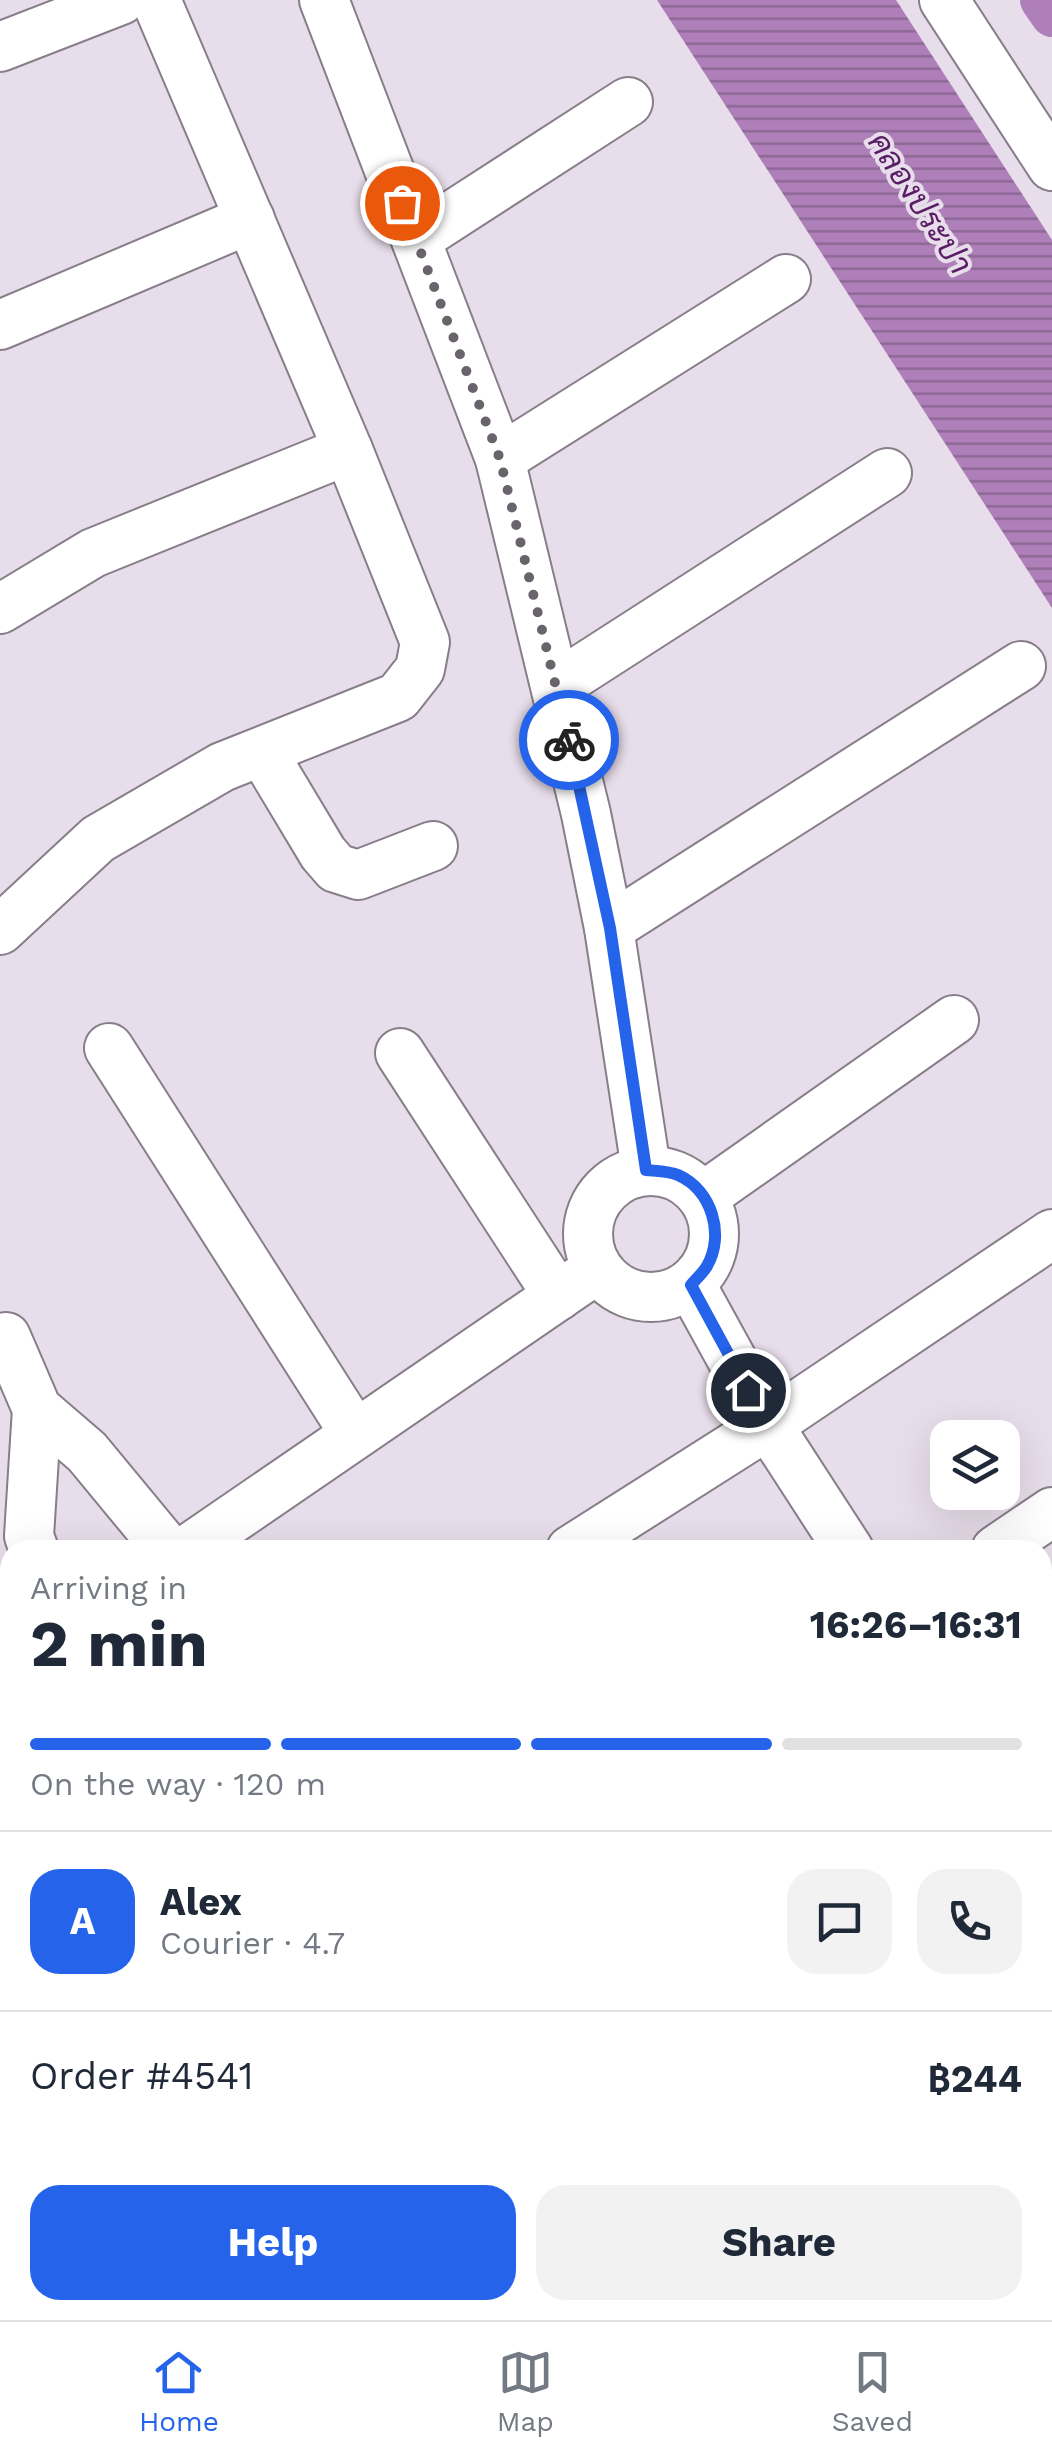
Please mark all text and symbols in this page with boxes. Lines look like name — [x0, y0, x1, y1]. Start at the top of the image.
water label: คลองประปา — [860, 125, 980, 281]
pin — [360, 161, 445, 246]
icon: bag — [375, 176, 430, 231]
courier — [519, 690, 619, 790]
icon: bike — [542, 713, 597, 768]
pin — [706, 1348, 791, 1433]
icon: home — [721, 1363, 776, 1418]
map controls — [930, 1420, 1020, 1510]
button: layers — [930, 1420, 1020, 1510]
text: Arriving in — [30, 1569, 187, 1607]
text: 16:26–16:31 — [810, 1603, 1022, 1647]
text: 2 min — [30, 1606, 208, 1682]
text: On the way · 120 m — [30, 1765, 326, 1803]
button: chat — [787, 1869, 892, 1974]
button: phone — [917, 1869, 1022, 1974]
text: Alex — [160, 1880, 242, 1924]
text: A — [70, 1899, 95, 1943]
text: Courier · 4.7 — [160, 1924, 345, 1962]
text: Order #4541 — [30, 2054, 254, 2098]
text: ฿244 — [928, 2057, 1022, 2101]
button: Help — [30, 2185, 516, 2300]
button: Share — [536, 2185, 1022, 2300]
tab: Home — [139, 2345, 219, 2438]
tab: Map — [497, 2345, 554, 2438]
tab: Saved — [832, 2345, 913, 2438]

